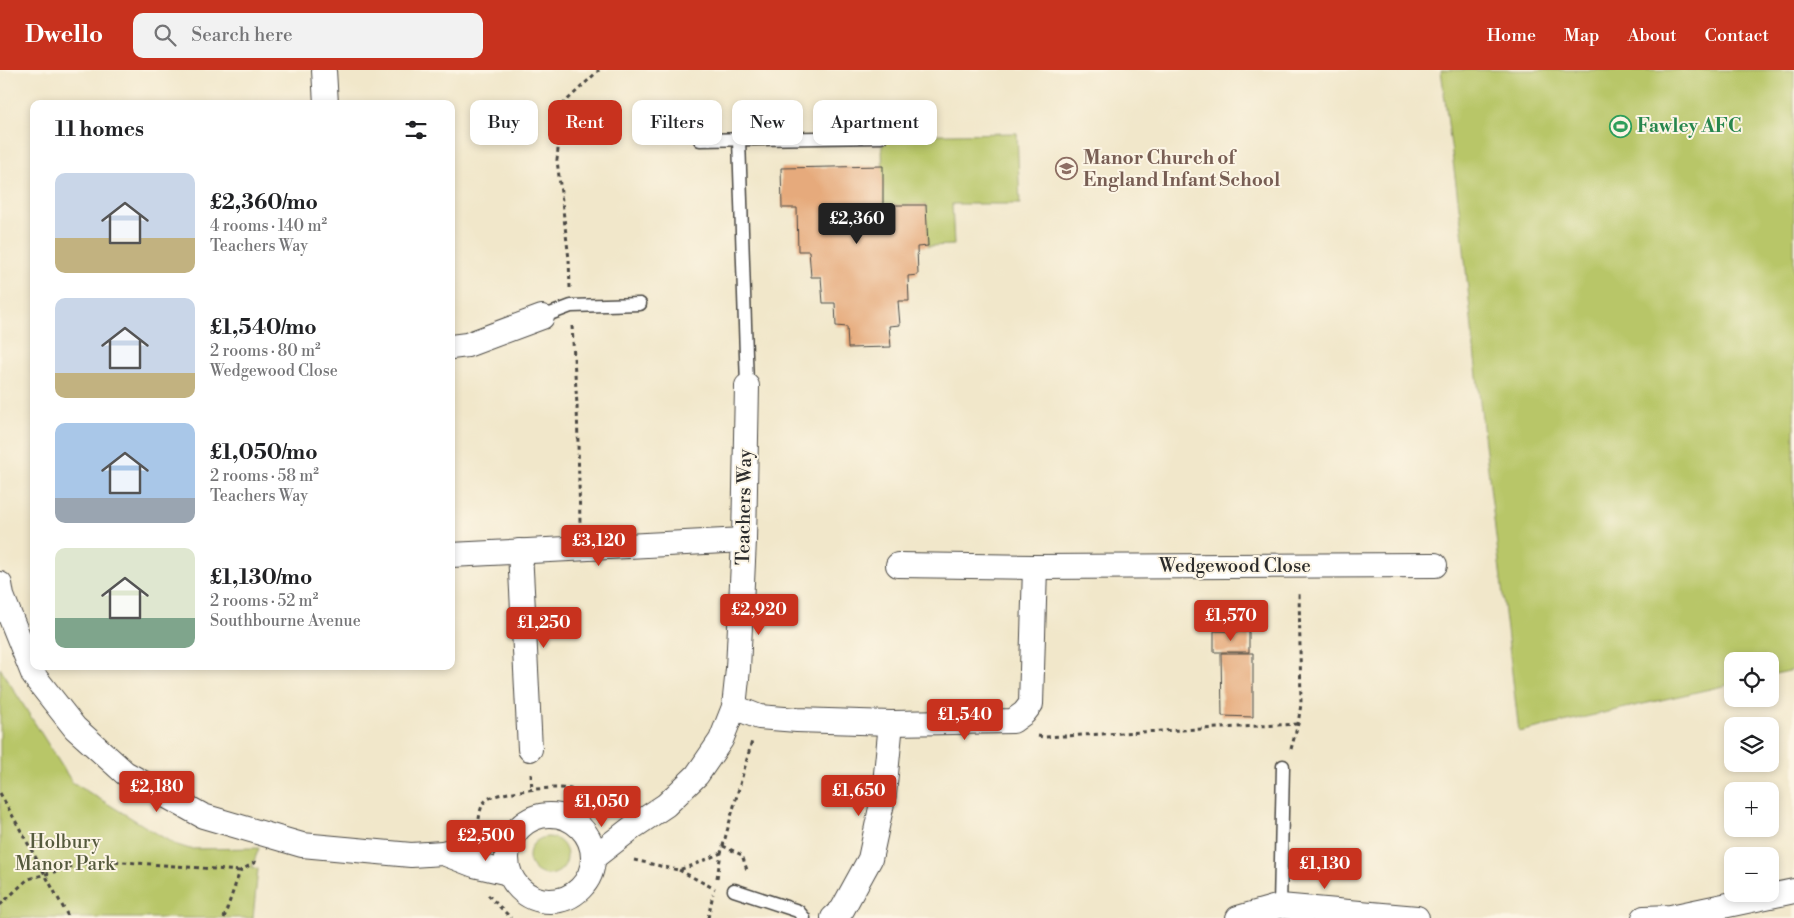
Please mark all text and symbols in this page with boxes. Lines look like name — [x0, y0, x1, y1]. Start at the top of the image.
search box — [133, 13, 483, 58]
text: Dwello — [25, 20, 103, 50]
icon: search — [151, 21, 179, 49]
text: Search here — [191, 23, 293, 47]
text: Home — [1487, 24, 1536, 47]
text: Map — [1564, 24, 1600, 47]
text: About — [1628, 24, 1677, 47]
text: Contact — [1705, 24, 1769, 47]
chip: Buy — [470, 100, 538, 145]
chip: Rent — [548, 100, 622, 145]
chip: Filters — [632, 100, 722, 145]
chip: New — [732, 100, 803, 145]
chip: Apartment — [813, 100, 937, 145]
sports icon: Fawley AFC — [1609, 114, 1633, 138]
place label: Fawley AFC — [1637, 114, 1742, 138]
icon: filters — [402, 116, 430, 144]
text: 11 homes — [55, 117, 144, 143]
place label: Manor Church of England Infant School — [1083, 146, 1280, 192]
school or university icon: Manor Church of England Infant School — [1055, 157, 1079, 181]
text: £2,360/mo — [210, 190, 318, 216]
icon: home — [95, 193, 155, 253]
pin: £2,360 — [816, 202, 898, 245]
text: £2,360 — [829, 209, 885, 229]
text: 4 rooms · 140 m² — [210, 216, 327, 236]
text: Teachers Way — [210, 236, 308, 256]
text: £1,540/mo — [210, 315, 317, 341]
icon: home — [95, 318, 155, 378]
text: 2 rooms · 80 m² — [210, 341, 321, 361]
text: Wedgewood Close — [210, 361, 338, 381]
text: £1,050/mo — [210, 440, 318, 466]
icon: home — [95, 443, 155, 503]
street label: Teachers Way — [731, 448, 757, 565]
text: 2 rooms · 58 m² — [210, 466, 319, 486]
text: Teachers Way — [210, 486, 308, 506]
pin: £3,120 — [558, 524, 640, 567]
text: £3,120 — [572, 531, 626, 551]
street label: Wedgewood Close — [1158, 554, 1311, 578]
text: £1,130/mo — [210, 565, 312, 591]
icon: home — [95, 568, 155, 628]
text: 2 rooms · 52 m² — [210, 591, 318, 611]
pin: £2,920 — [718, 594, 800, 636]
text: £2,920 — [731, 600, 787, 620]
pin: £1,570 — [1190, 600, 1272, 642]
pin: £1,250 — [503, 606, 585, 649]
text: £1,570 — [1205, 606, 1257, 626]
text: Southbourne Avenue — [210, 611, 361, 631]
text: £1,250 — [517, 613, 571, 633]
map controls — [1724, 652, 1779, 902]
button: locate — [1724, 652, 1779, 707]
pin: £1,540 — [924, 698, 1006, 741]
text: £1,540 — [938, 705, 992, 725]
button: layers — [1724, 717, 1779, 772]
pin: £2,180 — [116, 770, 198, 813]
pin: £1,650 — [818, 774, 900, 817]
text: £2,180 — [130, 777, 184, 797]
text: £1,650 — [832, 781, 886, 801]
button: + — [1724, 782, 1779, 837]
pin: £1,050 — [561, 786, 643, 828]
text: £1,050 — [575, 792, 629, 812]
pin: £2,500 — [445, 820, 527, 862]
text: £2,500 — [457, 826, 515, 846]
park label: Holbury Manor Park — [15, 830, 116, 876]
button: − — [1724, 847, 1779, 902]
pin: £1,130 — [1284, 848, 1366, 890]
text: £1,130 — [1300, 854, 1350, 874]

